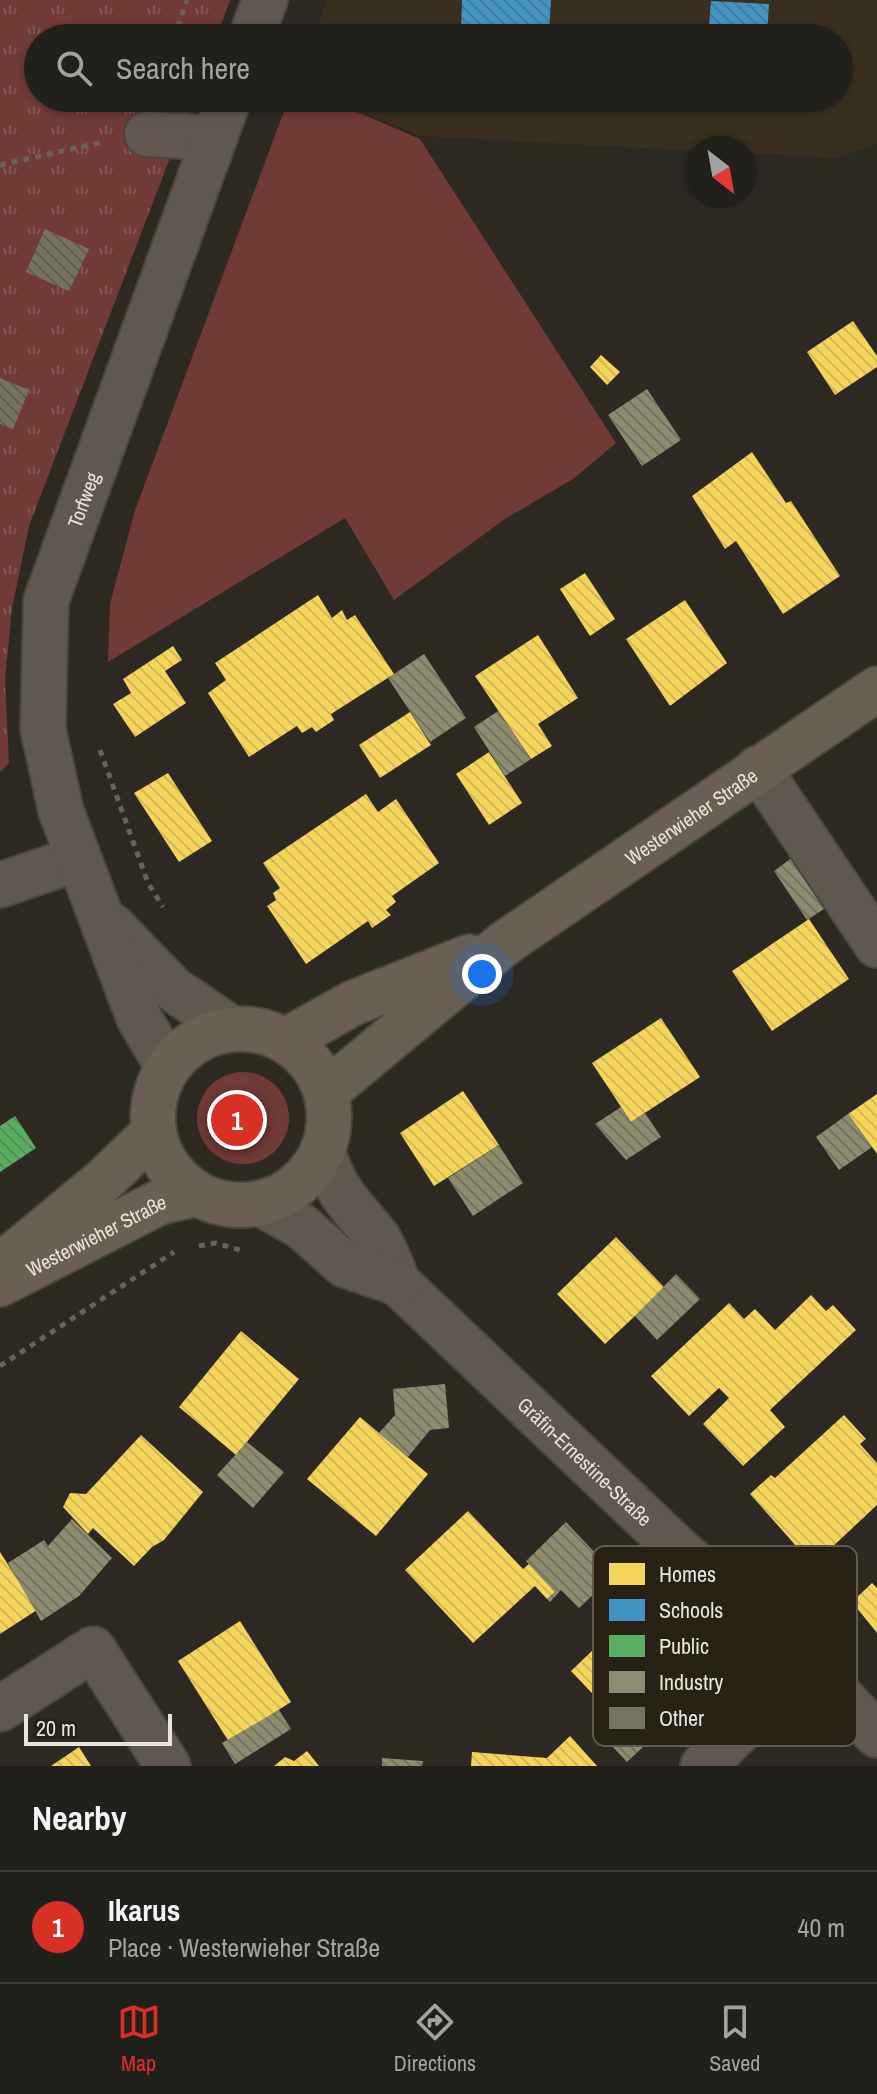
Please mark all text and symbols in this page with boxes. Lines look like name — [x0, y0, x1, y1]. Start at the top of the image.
search box — [24, 24, 853, 112]
icon: search — [52, 46, 96, 90]
text: Search here — [116, 48, 250, 88]
north arrow — [685, 136, 757, 208]
street label: Torfweg — [60, 468, 105, 531]
street label: Westerwieher Straße — [619, 761, 762, 871]
your location — [462, 954, 502, 994]
pin: 1 — [211, 1090, 263, 1150]
street label: Westerwieher Straße — [21, 1188, 168, 1282]
street label: Gräfin-Ernestine-Straße — [512, 1391, 659, 1532]
legend — [593, 1546, 857, 1746]
text: Homes — [659, 1559, 716, 1589]
text: Schools — [659, 1595, 723, 1625]
text: Public — [659, 1631, 709, 1661]
text: Industry — [659, 1667, 723, 1697]
text: Other — [659, 1703, 704, 1733]
scale bar — [24, 1710, 172, 1746]
text: 20 m — [36, 1713, 76, 1743]
text: Nearby — [32, 1795, 127, 1841]
text: Ikarus — [108, 1890, 180, 1930]
text: 1 — [52, 1910, 64, 1945]
text: 40 m — [798, 1910, 845, 1945]
text: Place · Westerwieher Straße — [108, 1930, 380, 1965]
tab: Map — [117, 2000, 161, 2078]
tab: Directions — [394, 2000, 476, 2078]
tab: Saved — [709, 2000, 760, 2078]

